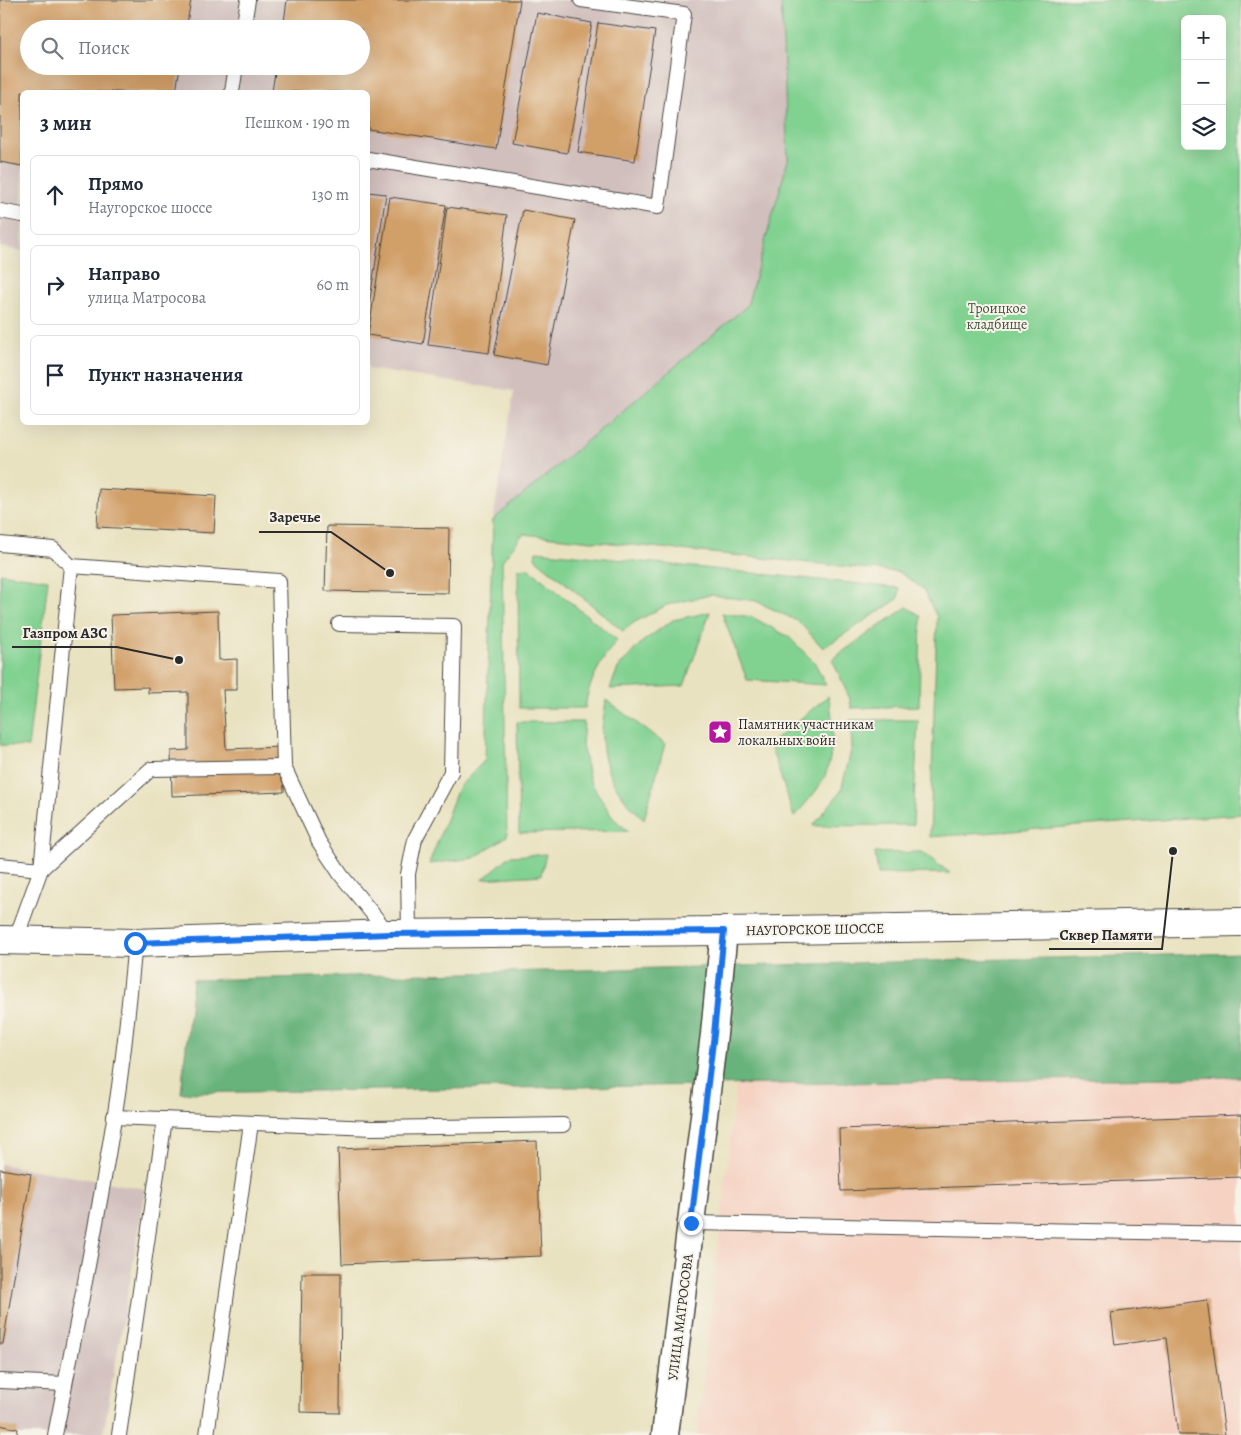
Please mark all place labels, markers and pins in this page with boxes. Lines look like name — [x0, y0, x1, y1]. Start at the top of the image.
callout: Заречье — [259, 502, 331, 532]
callout: Газпром АЗС — [12, 617, 117, 647]
place label: Памятник участникам локальных войн — [738, 715, 874, 750]
place icon: Памятник участникам локальных войн — [707, 719, 733, 745]
callout: Сквер Памяти — [1049, 919, 1162, 949]

